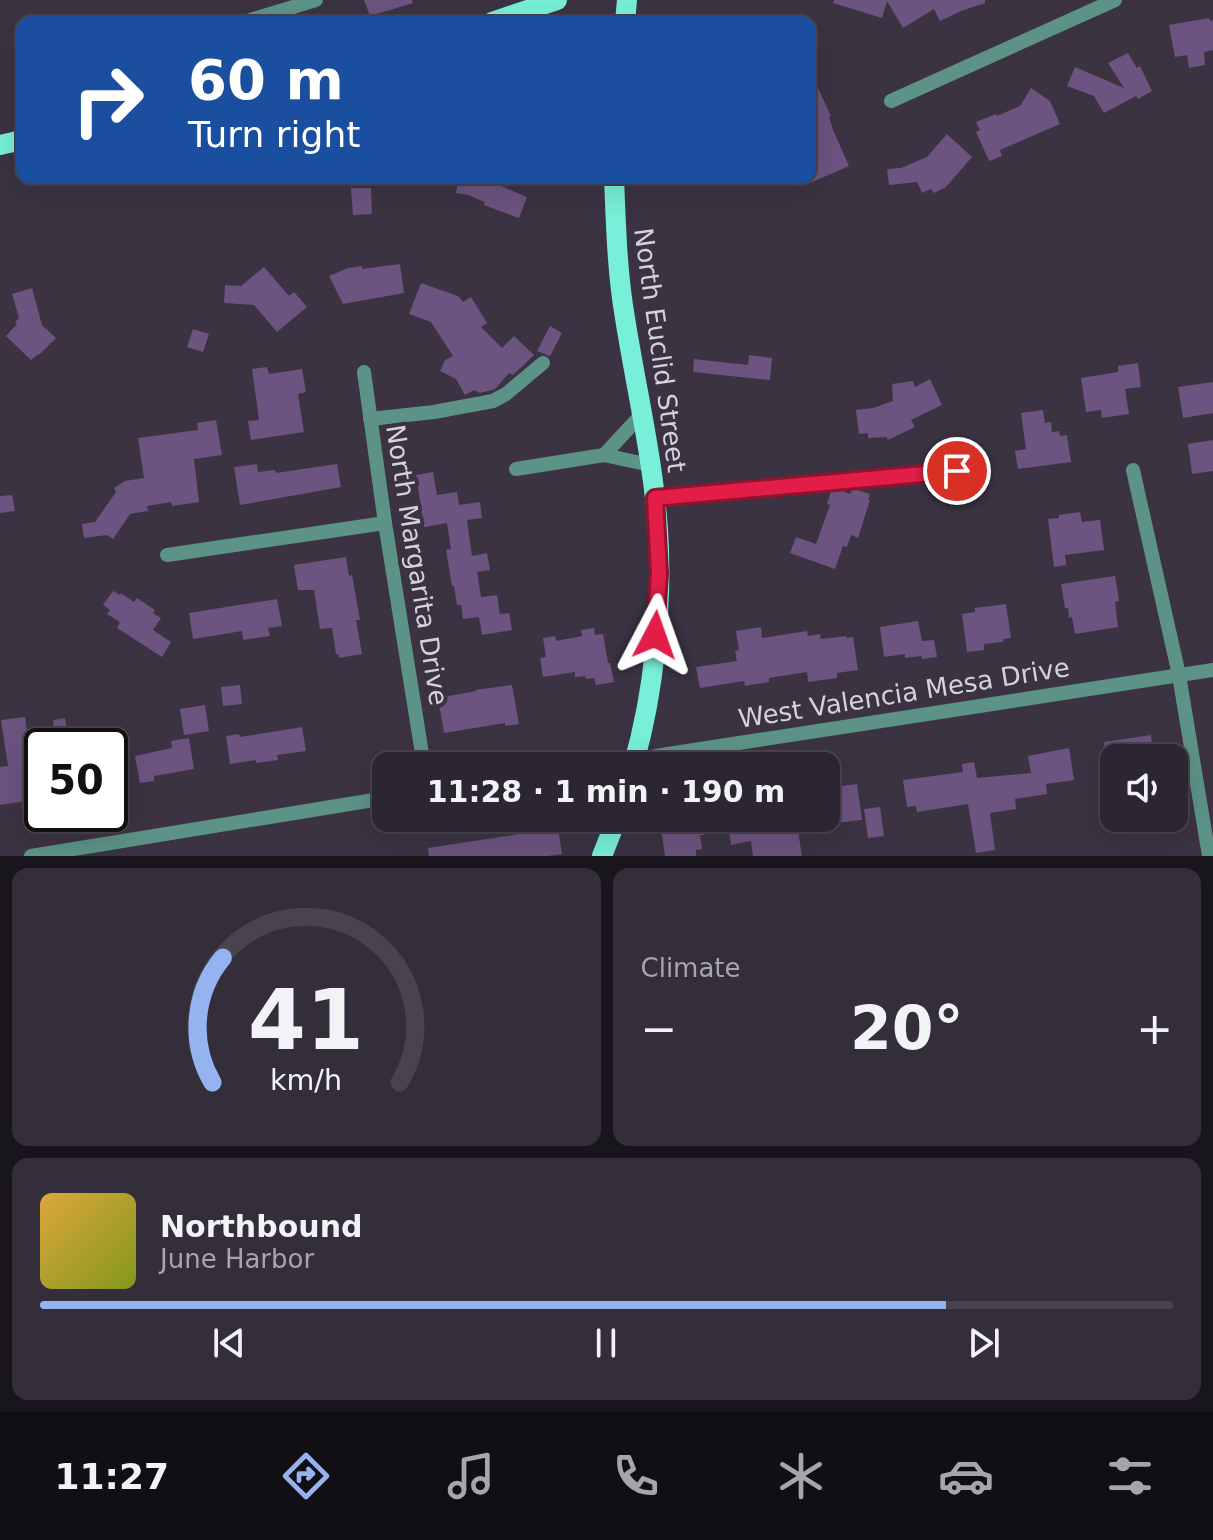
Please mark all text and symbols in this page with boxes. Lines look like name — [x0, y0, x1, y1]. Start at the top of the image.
text: 60 m — [188, 47, 344, 112]
icon: right — [56, 48, 160, 152]
text: Turn right — [188, 114, 360, 155]
street label: North Euclid Street — [628, 226, 692, 474]
street label: North Margarita Drive — [380, 423, 454, 707]
pin — [923, 437, 991, 505]
icon: arrive — [935, 449, 979, 493]
position arrow — [613, 593, 697, 677]
street label: West Valencia Mesa Drive — [736, 652, 1072, 734]
speed limit sign: 50 — [24, 728, 128, 832]
map controls — [1100, 744, 1188, 832]
button: sound — [1100, 744, 1188, 832]
text: 11:28 · 1 min · 190 m — [427, 774, 785, 809]
text: Climate — [641, 953, 741, 983]
text: 41 — [248, 972, 364, 1069]
text: 20° — [850, 993, 964, 1063]
text: − — [641, 1003, 677, 1054]
text: + — [1136, 1003, 1173, 1054]
text: km/h — [270, 1063, 342, 1097]
text: Northbound — [160, 1209, 363, 1244]
text: June Harbor — [160, 1244, 314, 1274]
icon: previous — [207, 1321, 251, 1365]
icon: pause — [584, 1321, 628, 1365]
icon: next — [962, 1321, 1006, 1365]
icon: directions — [278, 1448, 334, 1504]
icon: music — [443, 1448, 499, 1504]
icon: phone — [608, 1448, 664, 1504]
icon: climate — [773, 1448, 829, 1504]
icon: car — [938, 1448, 994, 1504]
icon: filters — [1102, 1448, 1158, 1504]
text: 11:27 — [54, 1456, 169, 1497]

